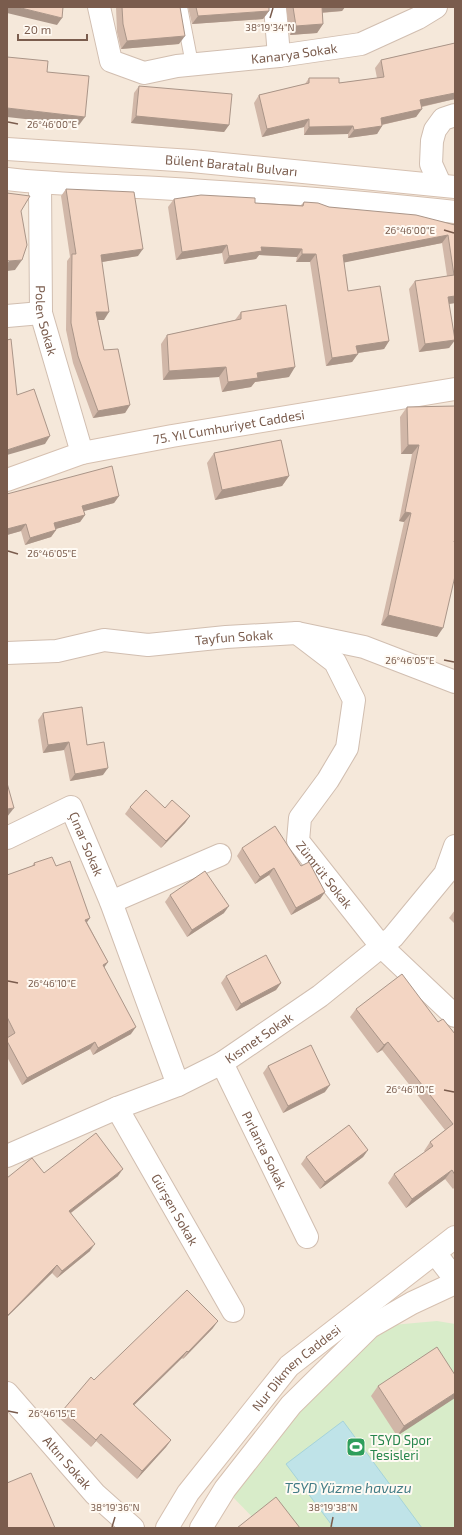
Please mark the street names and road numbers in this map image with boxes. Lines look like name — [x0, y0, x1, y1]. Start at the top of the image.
street label: Kanarya Sokak — [250, 40, 339, 67]
street label: Bülent Baratalı Bulvarı — [165, 151, 298, 179]
street label: Polen Sokak — [33, 285, 61, 358]
street label: 75. Yıl Cumhuriyet Caddesi — [152, 406, 306, 447]
street label: Tayfun Sokak — [194, 626, 274, 648]
street label: Çınar Sokak — [65, 809, 107, 879]
street label: Zümrüt Sokak — [293, 837, 356, 912]
street label: Kısmet Sokak — [222, 1009, 296, 1067]
street label: Pırlanta Sokak — [239, 1109, 291, 1192]
street label: Gürşen Sokak — [148, 1171, 202, 1249]
street label: Nur Dikmen Caddesi — [248, 1321, 344, 1414]
street label: Altın Sokak — [40, 1432, 95, 1493]

